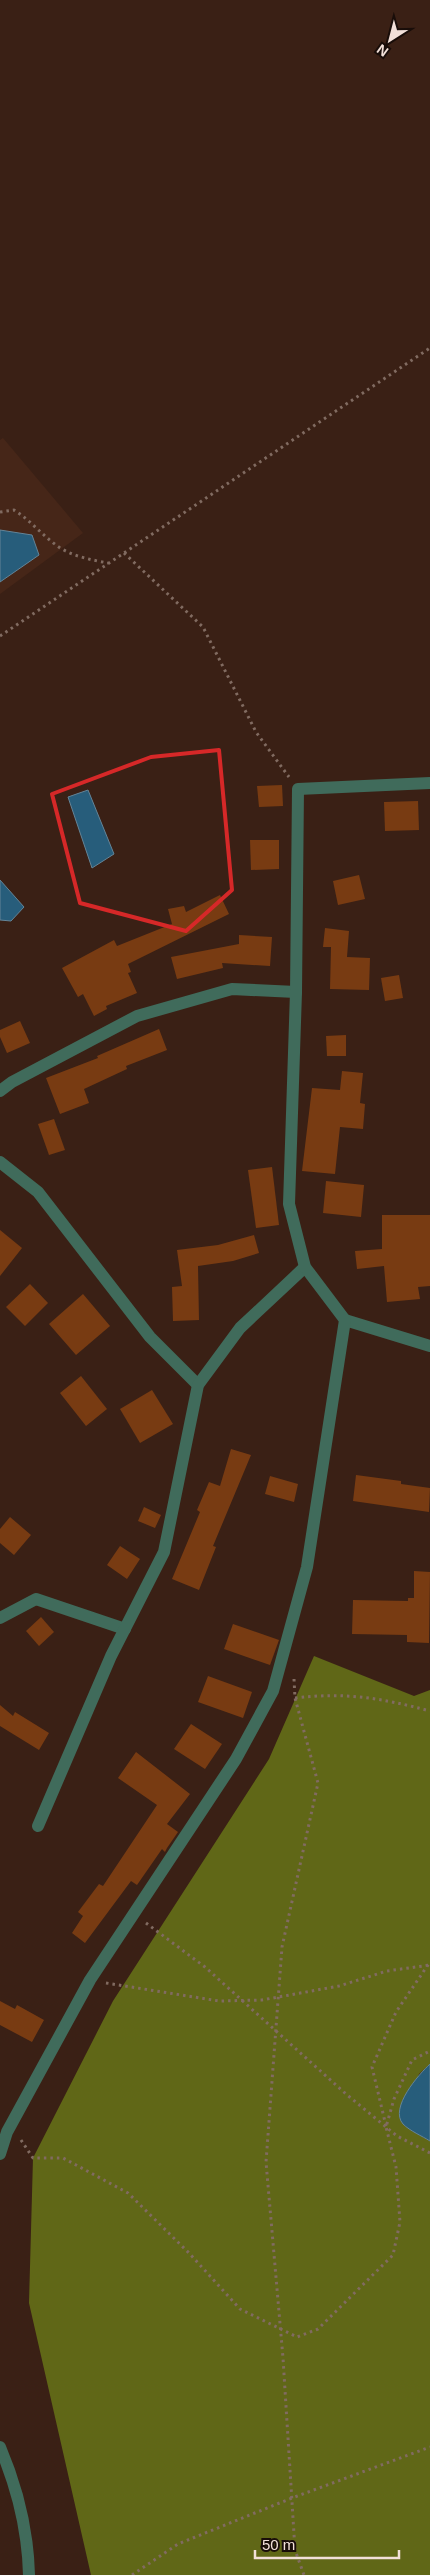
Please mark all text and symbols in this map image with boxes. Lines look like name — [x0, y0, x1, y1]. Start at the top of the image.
north arrow — [365, 15, 415, 65]
text: N — [374, 41, 391, 60]
scale bar — [255, 2528, 399, 2560]
text: 50 m — [262, 2536, 295, 2553]

